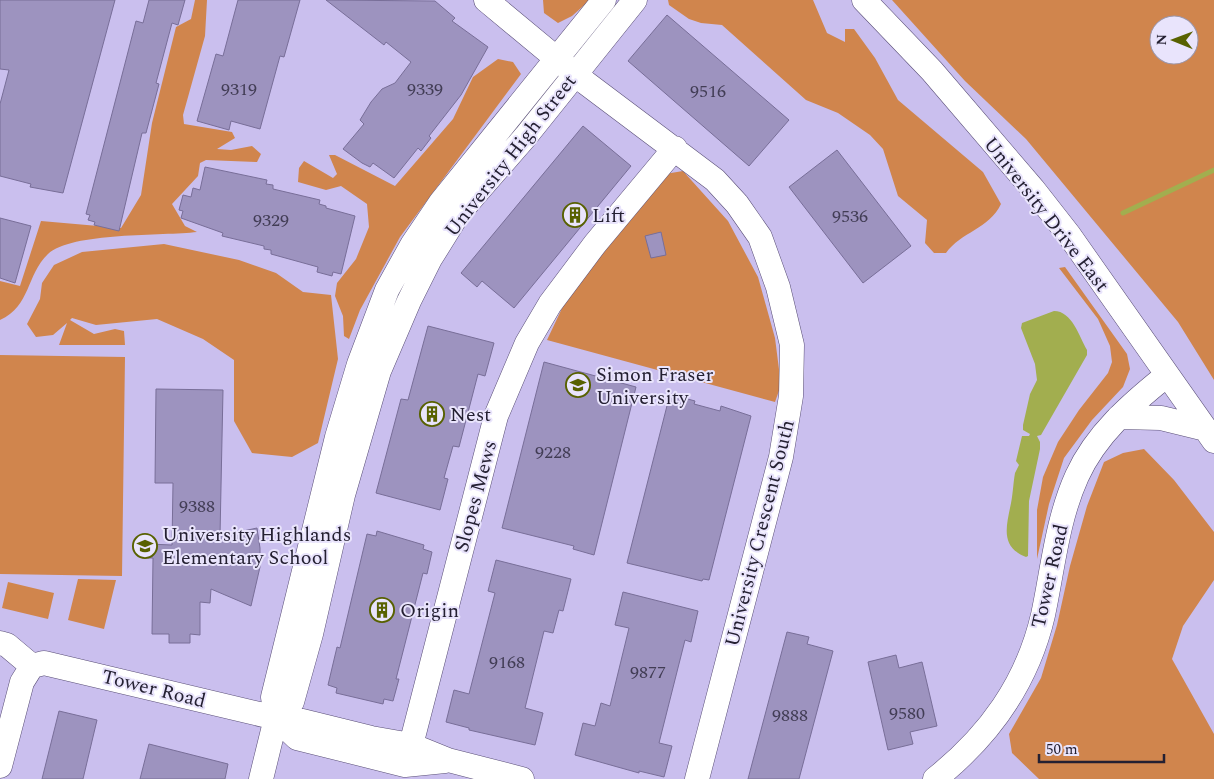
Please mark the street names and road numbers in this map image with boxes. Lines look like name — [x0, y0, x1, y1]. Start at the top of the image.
street label: University High Street — [437, 68, 584, 244]
street label: University Drive East — [976, 131, 1116, 299]
street label: University Crescent South — [717, 417, 803, 650]
street label: Slopes Mews — [447, 437, 505, 556]
street label: Tower Road — [1023, 521, 1077, 631]
street label: Tower Road — [99, 662, 209, 716]

